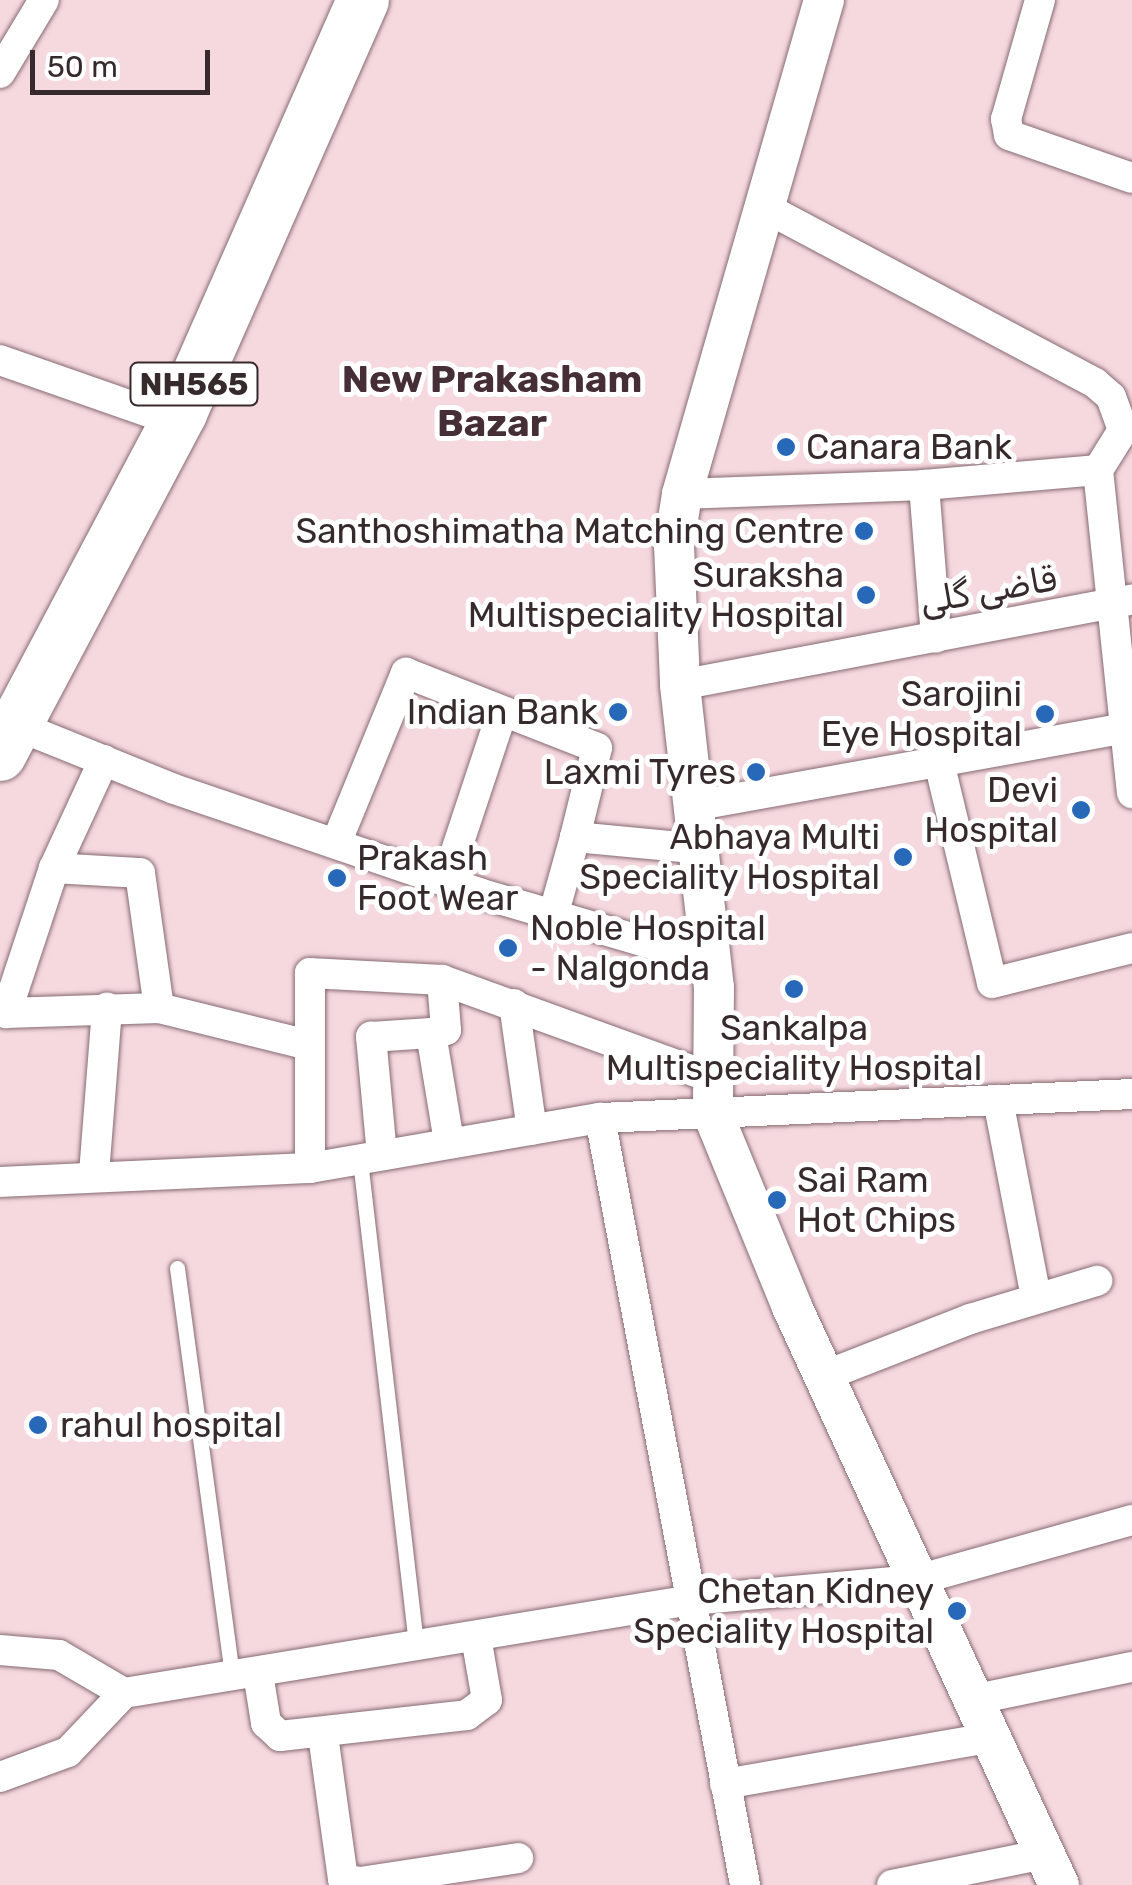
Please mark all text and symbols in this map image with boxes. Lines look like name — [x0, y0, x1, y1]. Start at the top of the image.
scale bar — [35, 30, 215, 92]
text: 50 m — [47, 49, 118, 85]
road number: NH565 — [129, 357, 259, 411]
district label: New Prakasham Bazar — [341, 357, 643, 446]
place label: Canara Bank — [806, 426, 1012, 468]
marker: Canara Bank — [775, 436, 797, 458]
place label: Santhoshimatha Matching Centre — [296, 510, 844, 552]
marker: Santhoshimatha Matching Centre — [853, 520, 875, 542]
place label: Suraksha Multispeciality Hospital — [467, 554, 844, 636]
street label: قاضی گلی — [916, 557, 1060, 623]
marker: Suraksha Multispeciality Hospital — [853, 582, 879, 608]
place label: Sarojini Eye Hospital — [821, 673, 1022, 755]
place label: Indian Bank — [407, 691, 598, 733]
marker: Indian Bank — [607, 701, 629, 723]
marker: Sarojini Eye Hospital — [1032, 701, 1058, 727]
place label: Laxmi Tyres — [543, 751, 736, 793]
marker: Laxmi Tyres — [745, 761, 767, 783]
place label: Devi Hospital — [924, 769, 1058, 851]
marker: Devi Hospital — [1068, 797, 1094, 823]
place label: Abhaya Multi Speciality Hospital — [578, 816, 880, 898]
place label: Prakash Foot Wear — [357, 837, 519, 919]
marker: Abhaya Multi Speciality Hospital — [890, 844, 916, 870]
marker: Prakash Foot Wear — [326, 867, 348, 889]
place label: Noble Hospital - Nalgonda — [530, 907, 766, 989]
marker: Noble Hospital - Nalgonda — [495, 935, 521, 961]
marker: Sankalpa Multispeciality Hospital — [781, 976, 807, 1002]
place label: Sankalpa Multispeciality Hospital — [605, 1007, 983, 1089]
place label: Sai Ram Hot Chips — [797, 1159, 956, 1241]
marker: Sai Ram Hot Chips — [766, 1189, 788, 1211]
place label: rahul hospital — [60, 1404, 282, 1446]
marker: rahul hospital — [25, 1412, 51, 1438]
place label: Chetan Kidney Speciality Hospital — [632, 1570, 934, 1652]
marker: Chetan Kidney Speciality Hospital — [944, 1598, 970, 1624]

